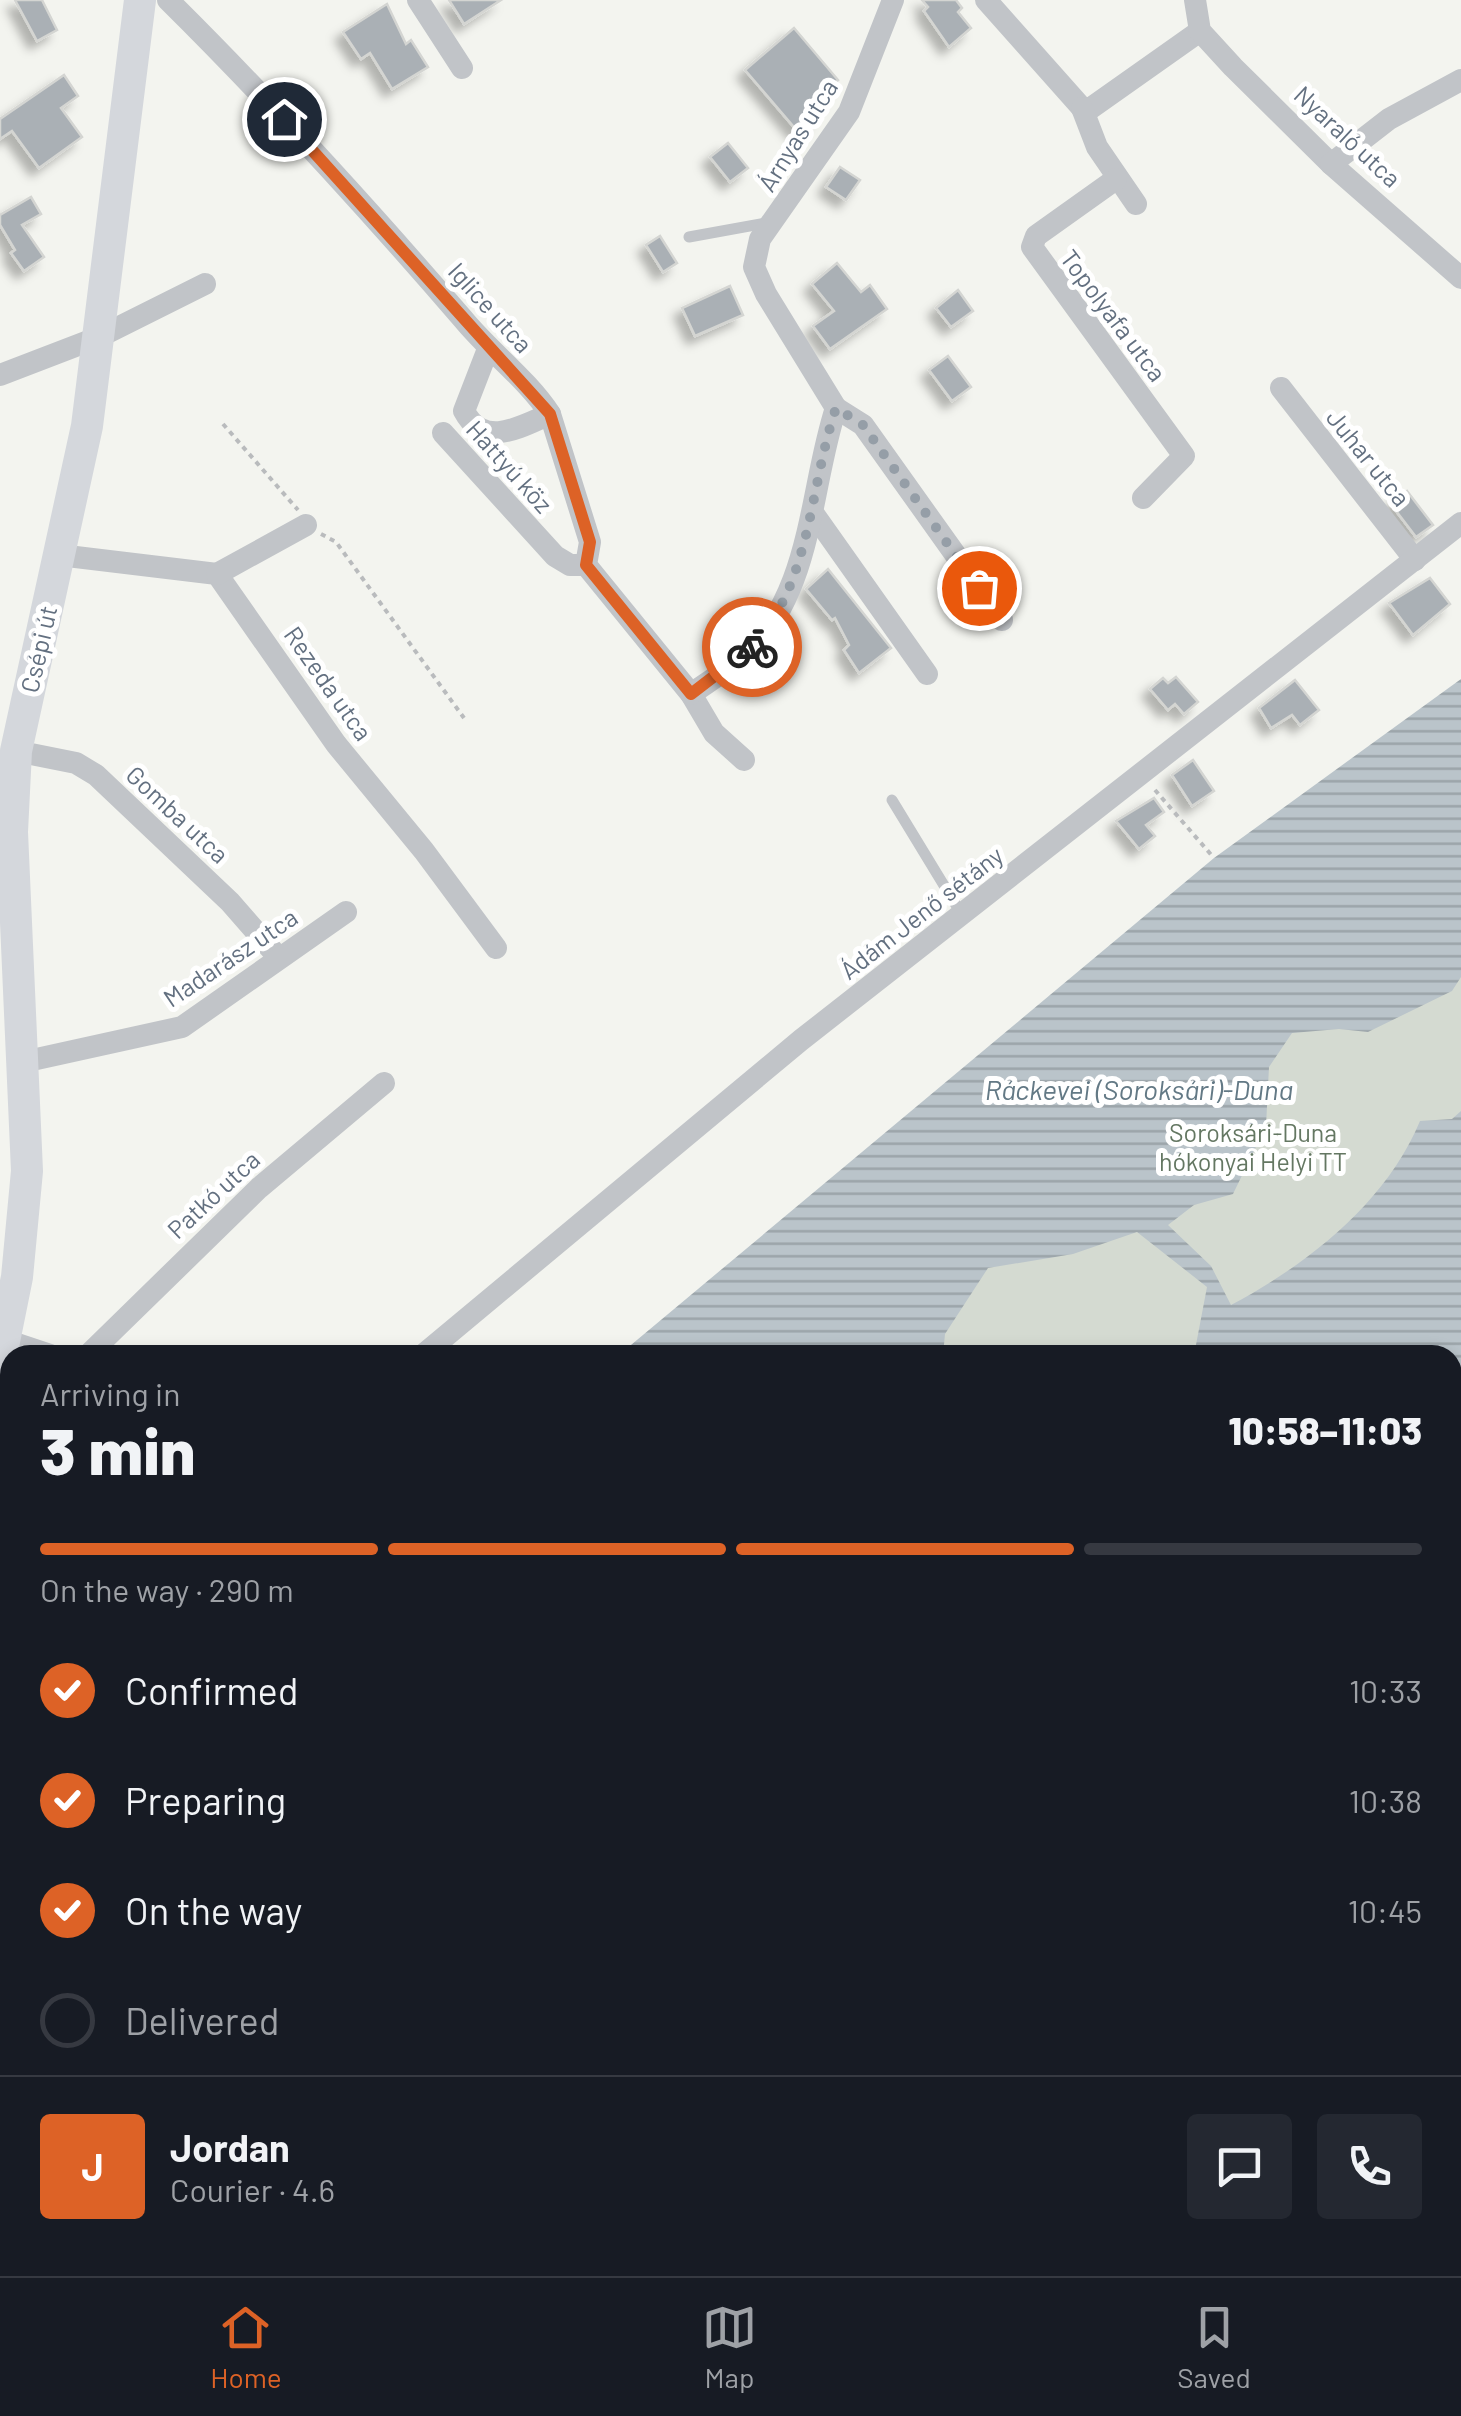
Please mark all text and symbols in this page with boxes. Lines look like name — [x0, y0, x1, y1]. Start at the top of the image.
street label: Árnyas utca — [751, 73, 843, 197]
pin — [242, 77, 327, 162]
street label: Nyaraló utca — [1288, 79, 1408, 193]
icon: home — [257, 92, 312, 147]
street label: Topolyafa utca — [1055, 243, 1173, 387]
street label: Iglice utca — [443, 256, 539, 358]
street label: Juhar utca — [1321, 402, 1417, 512]
street label: Hattyú köz — [461, 414, 559, 518]
pin — [937, 546, 1022, 631]
icon: bag — [952, 561, 1007, 616]
courier — [702, 597, 802, 697]
street label: Csépi út — [13, 603, 63, 695]
street label: Rezeda utca — [279, 620, 379, 746]
icon: bike — [725, 620, 780, 675]
street label: Gomba utca — [121, 759, 235, 869]
street label: Ádám Jenő sétány — [834, 839, 1008, 985]
street label: Madarász utca — [157, 901, 303, 1013]
water label: Ráckevei (Soroksári)-Duna — [985, 1072, 1293, 1106]
park label: Soroksári-Duna hókonyai Helyi TT — [1159, 1117, 1347, 1176]
street label: Patkó utca — [161, 1144, 265, 1244]
text: Arriving in — [40, 1374, 180, 1412]
text: 10:58–11:03 — [1229, 1407, 1422, 1453]
text: 3 min — [40, 1410, 195, 1488]
text: On the way · 290 m — [40, 1570, 294, 1608]
icon: check — [40, 1663, 95, 1718]
text: Confirmed — [125, 1667, 298, 1713]
text: 10:33 — [1349, 1671, 1422, 1709]
icon: check — [40, 1773, 95, 1828]
text: Preparing — [125, 1777, 286, 1823]
text: 10:38 — [1349, 1781, 1422, 1819]
icon: check — [40, 1883, 95, 1938]
text: On the way — [125, 1887, 302, 1933]
text: 10:45 — [1348, 1891, 1422, 1929]
text: Delivered — [125, 1997, 279, 2043]
button: chat — [1187, 2114, 1292, 2219]
button: phone — [1317, 2114, 1422, 2219]
text: Jordan — [170, 2124, 290, 2170]
text: J — [81, 2143, 104, 2189]
text: Courier · 4.6 — [170, 2170, 335, 2208]
tab: Home — [210, 2300, 282, 2394]
tab: Map — [702, 2300, 757, 2394]
tab: Saved — [1177, 2300, 1251, 2394]

